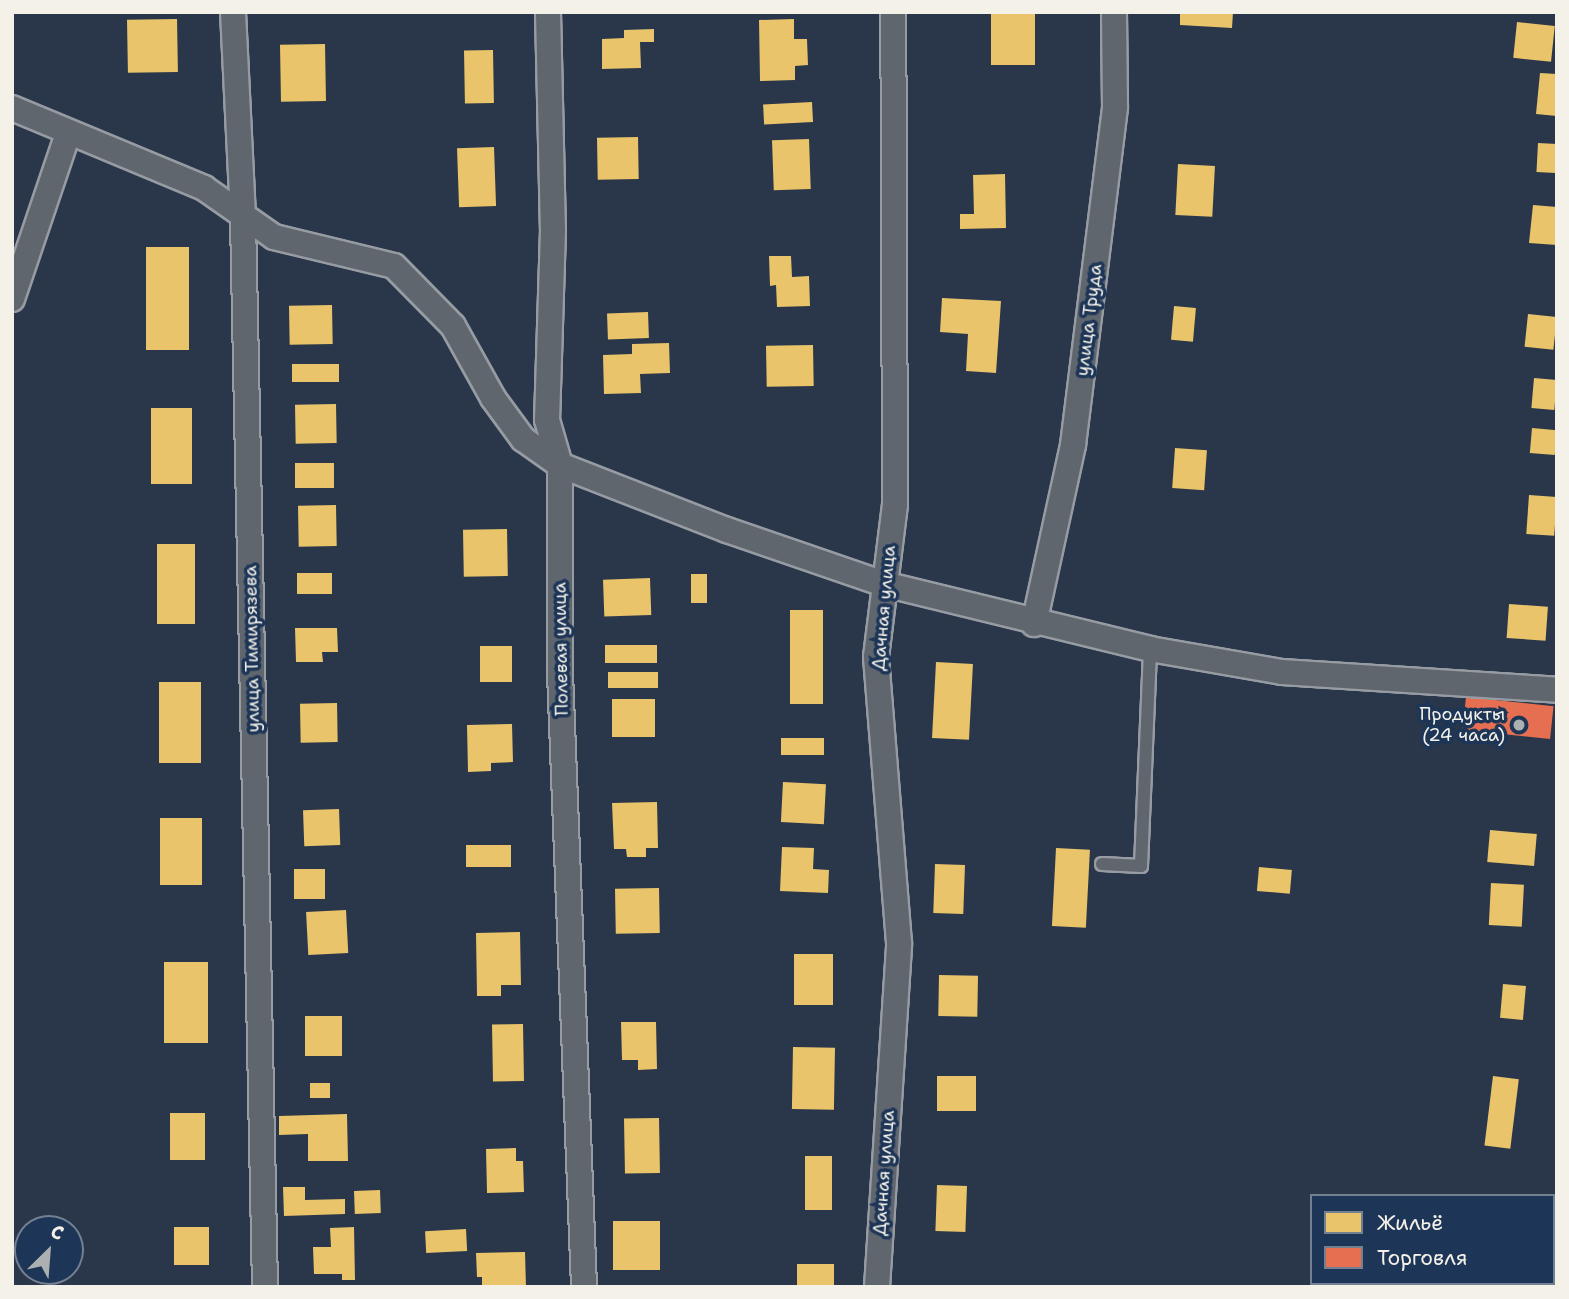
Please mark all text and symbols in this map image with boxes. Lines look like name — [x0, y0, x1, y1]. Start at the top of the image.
street label: улица Труда — [1071, 263, 1107, 377]
street label: Дачная улица — [868, 544, 900, 672]
street label: улица Тимирязева — [240, 565, 264, 733]
street label: Полевая улица — [549, 582, 573, 716]
place label: Продукты (24 часа) — [1419, 704, 1505, 746]
marker: Продукты (24 часа) — [1511, 717, 1527, 733]
street label: Дачная улица — [869, 1110, 899, 1236]
legend — [1310, 1194, 1555, 1285]
text: Жильё — [1377, 1209, 1443, 1237]
north arrow — [14, 1215, 84, 1285]
text: С — [47, 1219, 68, 1246]
text: Торговля — [1377, 1244, 1467, 1272]

